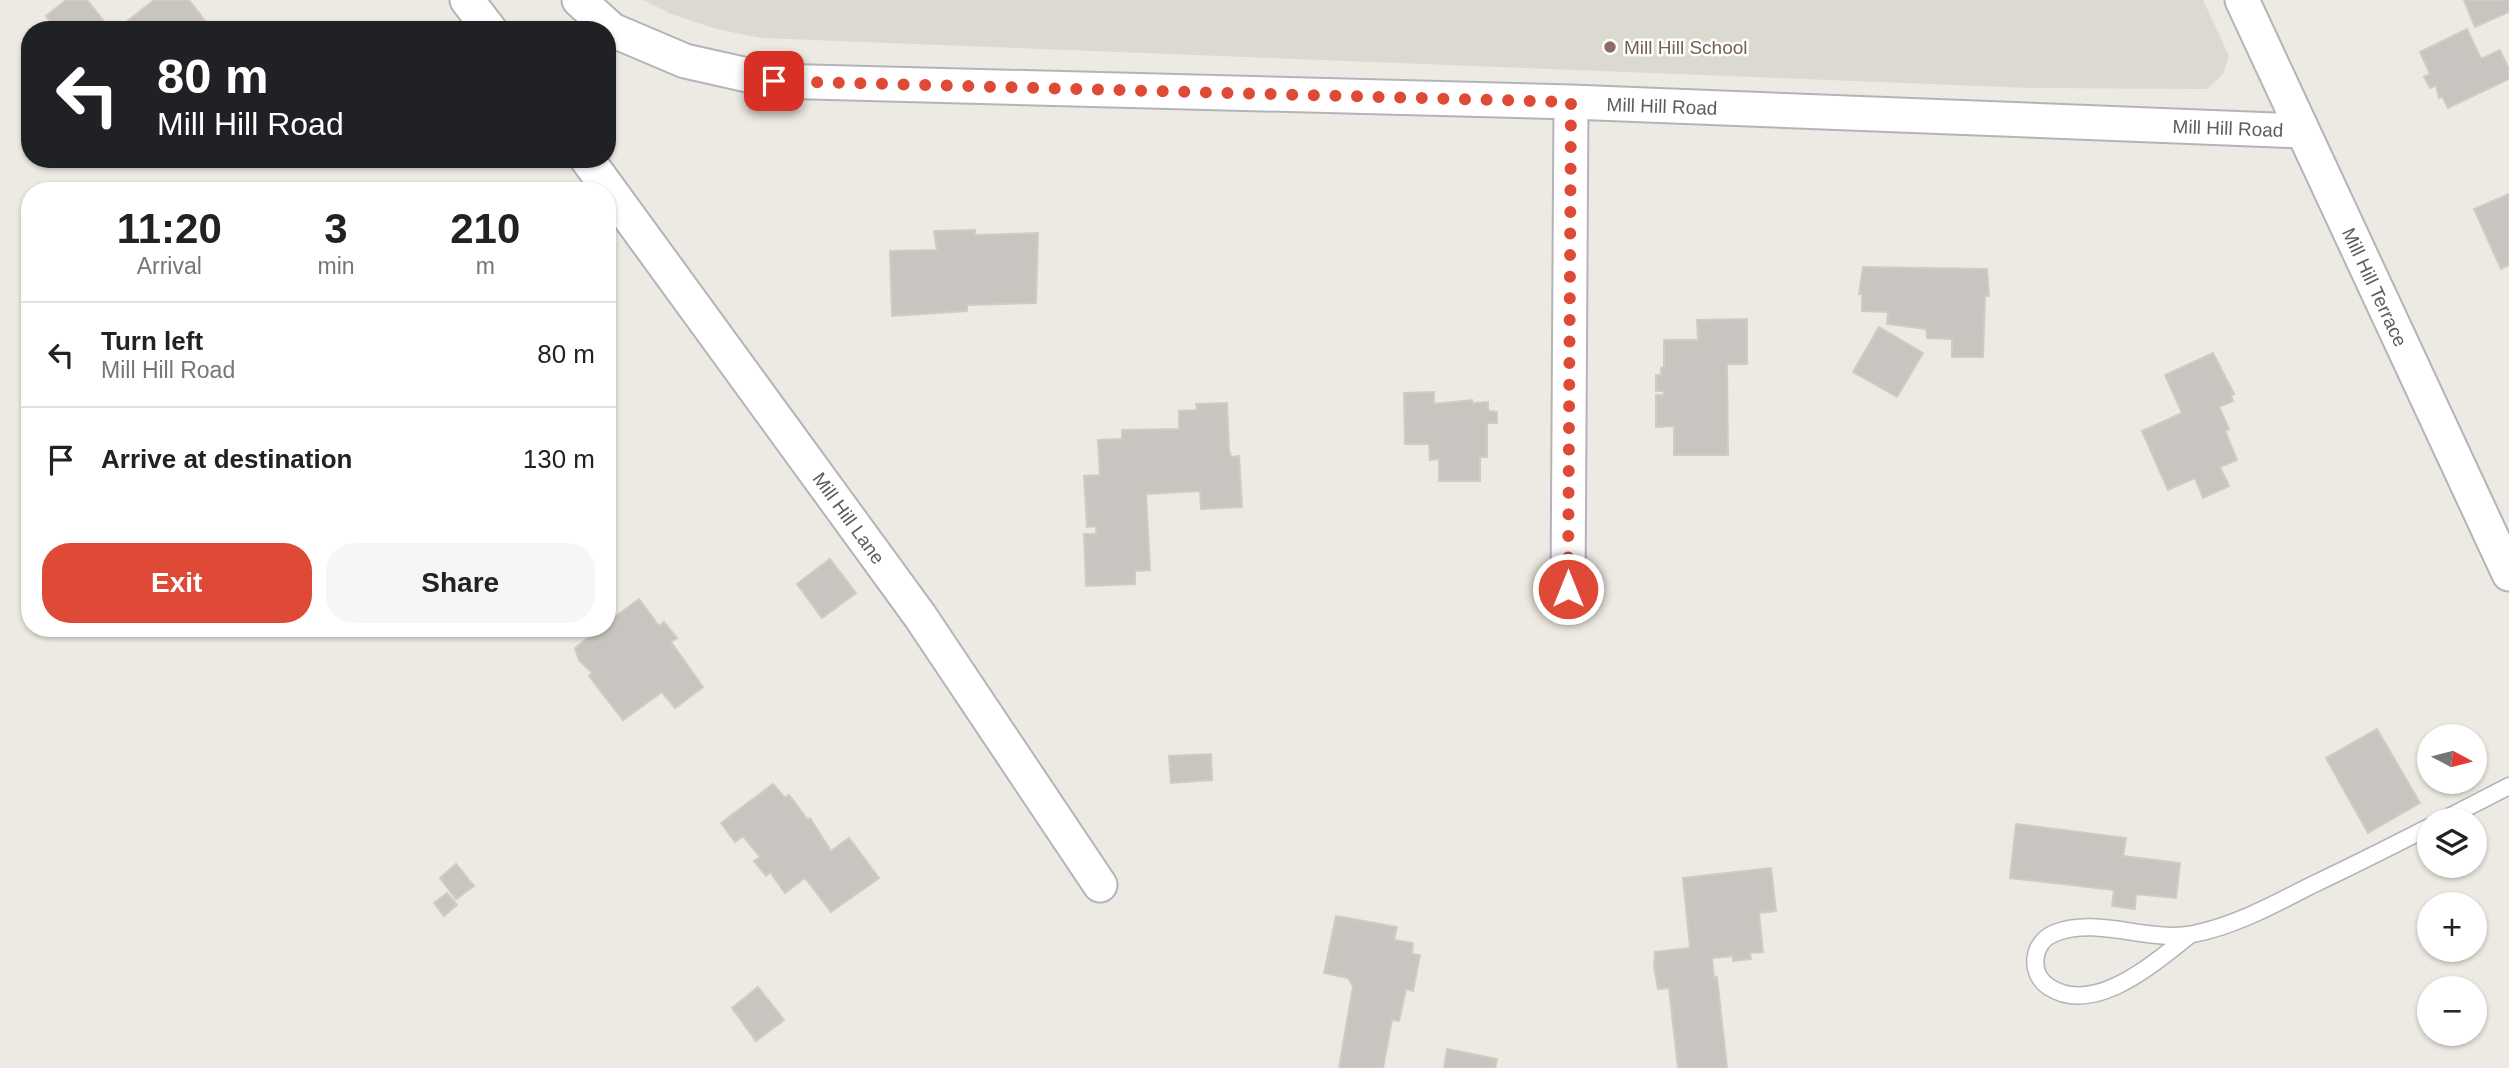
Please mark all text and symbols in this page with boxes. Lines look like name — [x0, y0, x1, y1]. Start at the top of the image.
place label: Mill Hill School — [1624, 37, 1748, 58]
marker: Mill Hill School — [1602, 39, 1618, 55]
icon: left — [42, 49, 133, 140]
text: 80 m — [157, 49, 269, 103]
pin — [744, 51, 804, 111]
icon: arrive — [755, 62, 793, 100]
street label: Mill Hill Road — [1606, 94, 1718, 119]
text: Mill Hill Road — [157, 106, 344, 142]
street label: Mill Hill Road — [2172, 116, 2284, 141]
text: 11:20 — [117, 205, 222, 252]
text: 3 — [324, 205, 348, 252]
text: 210 — [450, 205, 520, 252]
street label: Mill Hill Terrace — [2338, 225, 2411, 350]
text: Arrival — [137, 253, 202, 279]
text: min — [317, 253, 355, 279]
text: m — [476, 253, 495, 279]
text: Turn left — [101, 326, 203, 356]
icon: left — [42, 336, 80, 374]
text: 80 m — [537, 339, 595, 369]
text: Mill Hill Road — [101, 357, 235, 383]
icon: arrive — [42, 441, 80, 479]
text: Arrive at destination — [101, 444, 352, 474]
text: 130 m — [523, 444, 595, 474]
street label: Mill Hill Lane — [808, 469, 889, 568]
button: Exit — [42, 543, 312, 623]
button: Share — [326, 543, 595, 623]
position arrow — [1531, 552, 1605, 626]
north arrow — [2417, 724, 2487, 794]
map controls — [2417, 724, 2487, 1046]
button: layers — [2417, 808, 2487, 878]
button: + — [2417, 892, 2487, 962]
button: − — [2417, 976, 2487, 1046]

